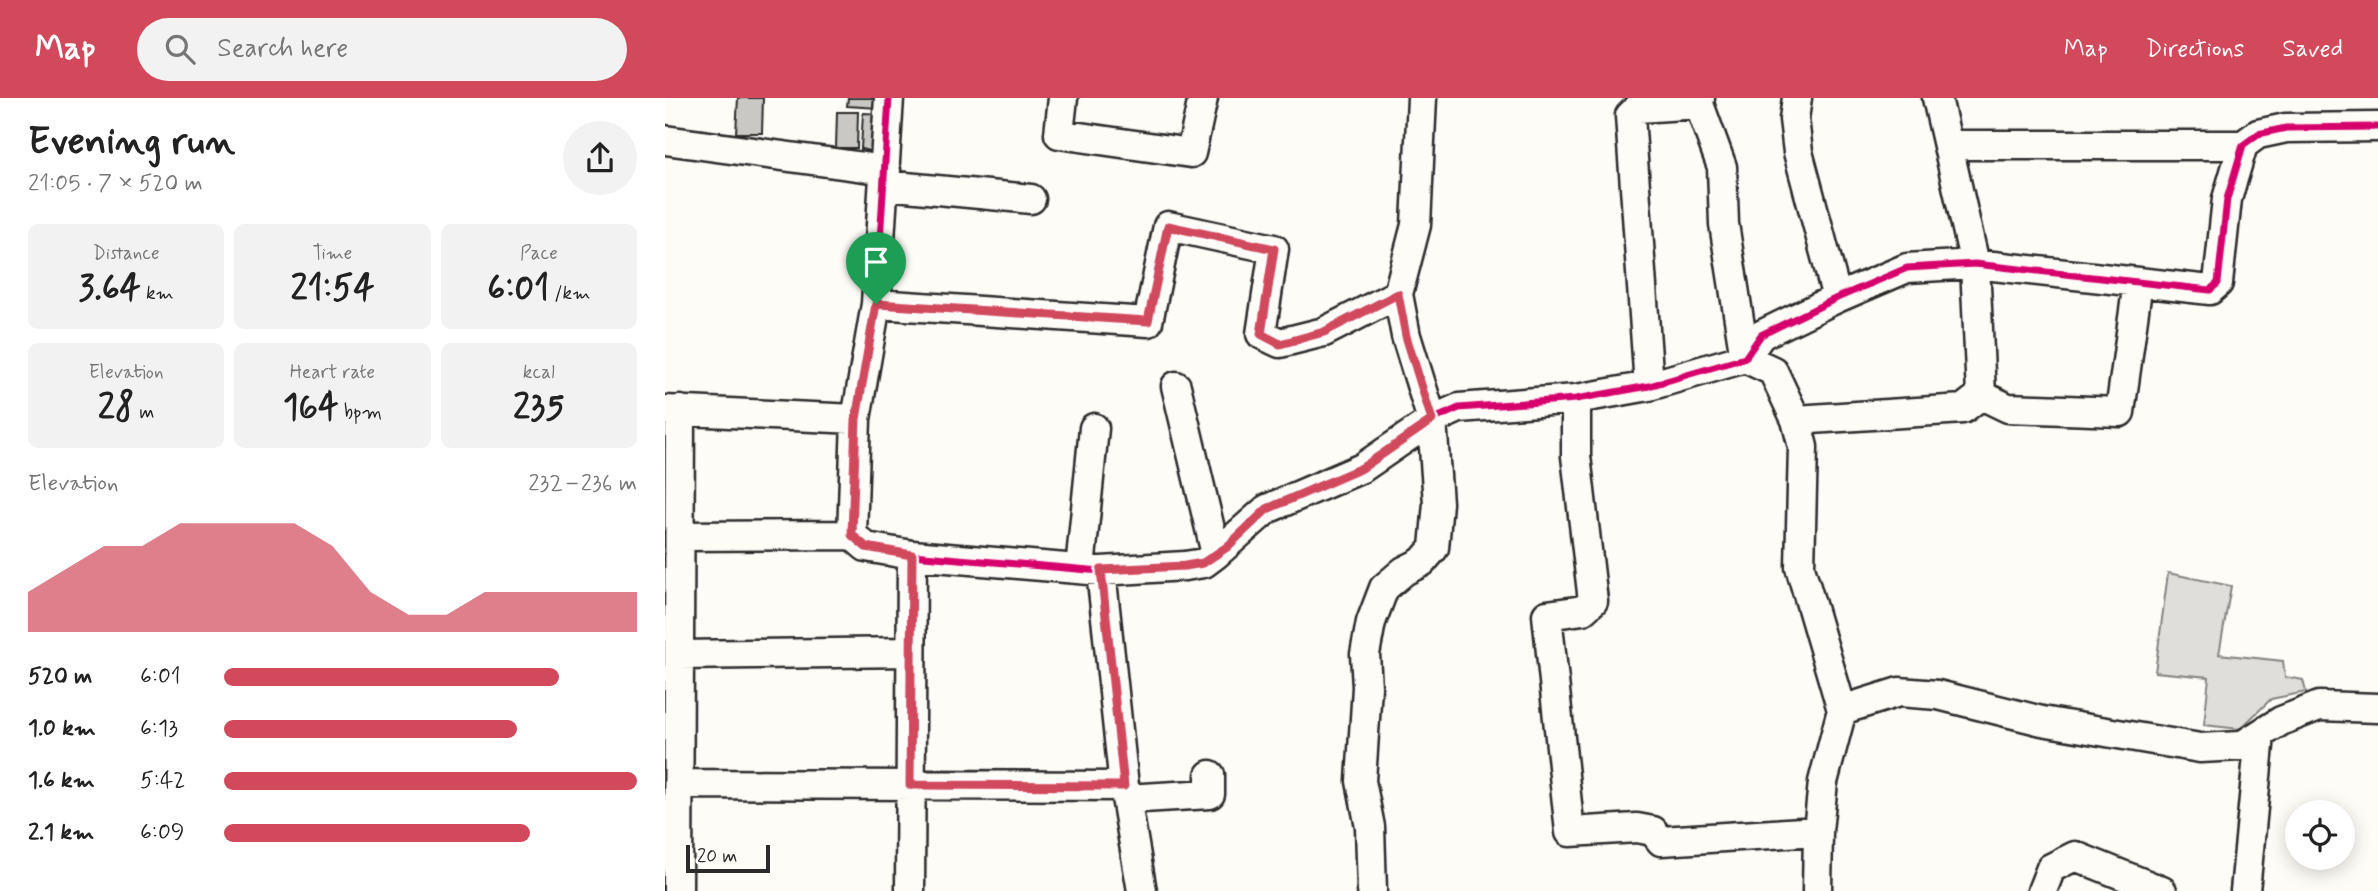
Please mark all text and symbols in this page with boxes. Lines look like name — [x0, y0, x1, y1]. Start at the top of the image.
search box — [137, 18, 627, 81]
text: Map — [35, 27, 95, 71]
icon: search — [161, 30, 199, 68]
text: Search here — [217, 32, 348, 66]
text: Map — [2064, 34, 2108, 65]
text: Directions — [2146, 34, 2244, 65]
text: Saved — [2282, 34, 2343, 65]
text: Evening run — [28, 118, 235, 167]
button: share — [563, 121, 637, 195]
text: 21:05 · 7 × 520 m — [28, 169, 203, 199]
pin — [846, 232, 906, 304]
text: Distance — [93, 241, 160, 266]
text: Time — [313, 241, 352, 266]
text: Pace — [520, 241, 558, 266]
icon: arrive — [857, 243, 895, 281]
text: 3.64 — [79, 266, 141, 312]
text: 21:54 — [291, 266, 374, 312]
text: 6:01 — [487, 266, 549, 312]
text: km — [141, 281, 174, 306]
text: /km — [549, 281, 590, 306]
text: Elevation — [89, 360, 164, 385]
text: Heart rate — [290, 360, 375, 385]
text: kcal — [523, 360, 555, 385]
text: 28 — [98, 385, 134, 431]
text: 164 — [283, 385, 339, 431]
text: 235 — [513, 385, 565, 431]
text: m — [134, 400, 154, 425]
text: bpm — [339, 400, 382, 425]
text: Elevation — [28, 469, 119, 499]
text: 232–236 m — [528, 469, 637, 499]
text: 520 m — [28, 662, 92, 692]
text: 6:01 — [140, 662, 181, 692]
text: 1.0 km — [28, 714, 96, 744]
text: 6:13 — [140, 714, 178, 744]
text: 1.6 km — [28, 766, 95, 796]
text: 5:42 — [140, 766, 185, 796]
map controls — [2285, 800, 2355, 870]
button: locate — [2285, 800, 2355, 870]
text: 2.1 km — [28, 818, 94, 848]
text: 6:09 — [140, 818, 184, 848]
scale bar — [686, 842, 770, 874]
text: 20 m — [697, 844, 737, 869]

